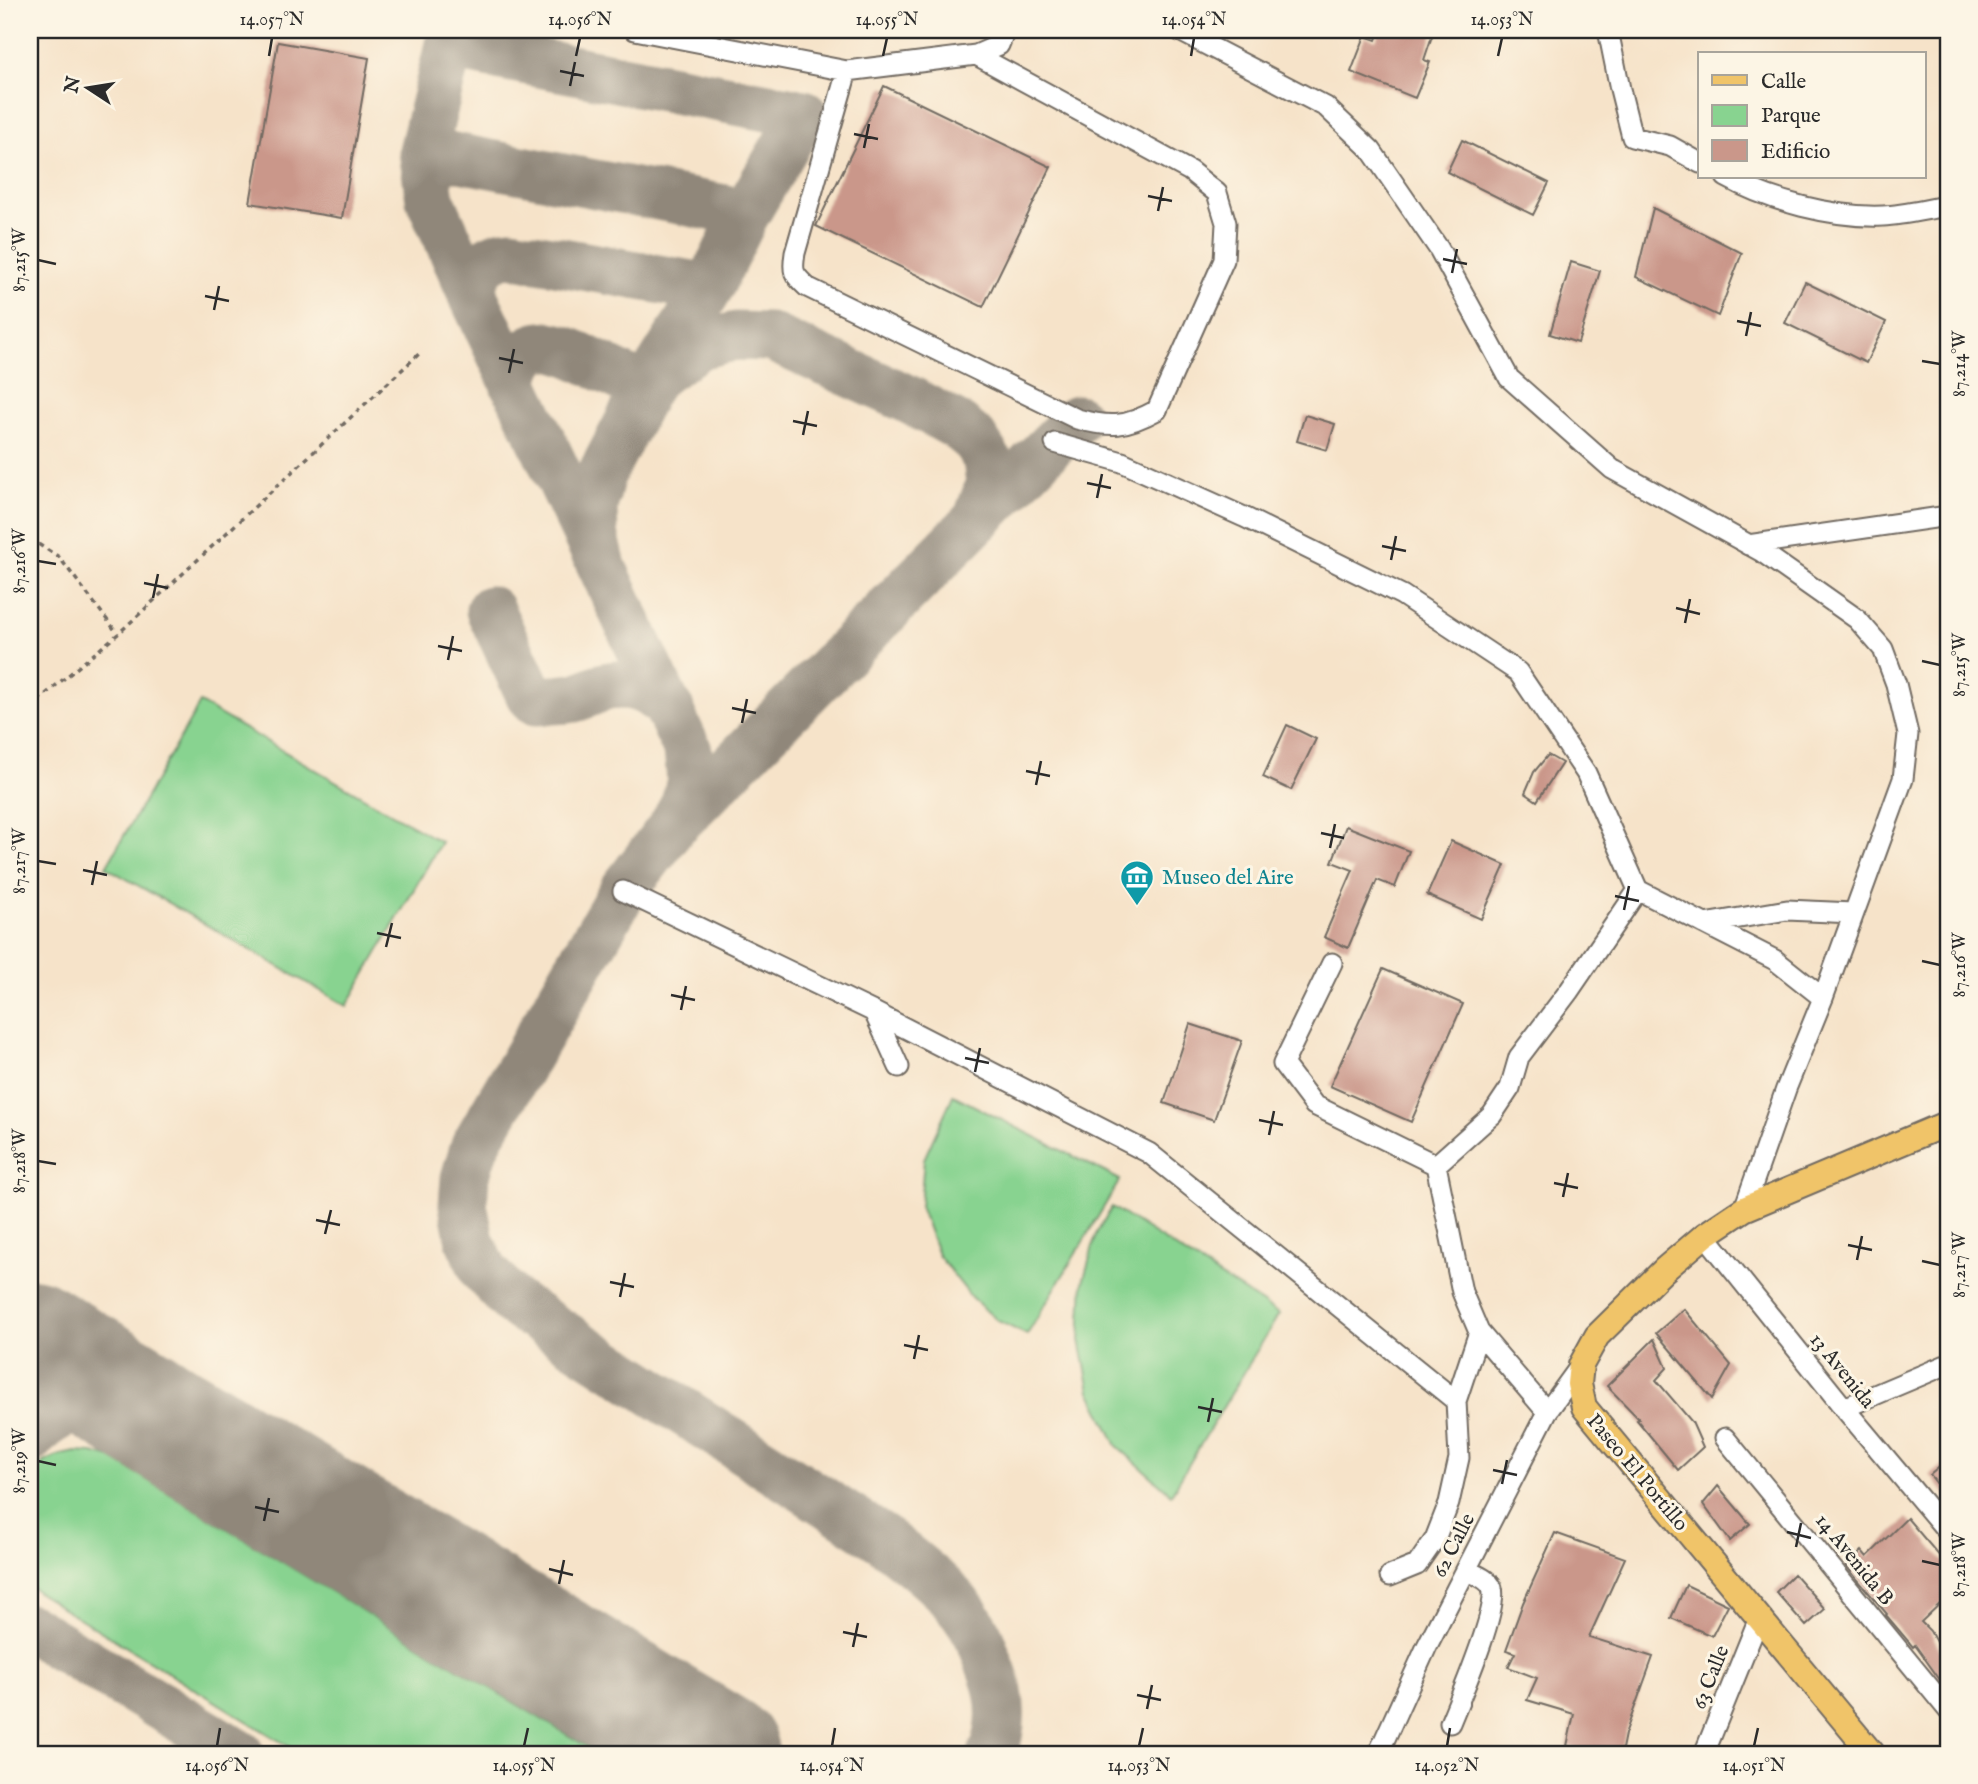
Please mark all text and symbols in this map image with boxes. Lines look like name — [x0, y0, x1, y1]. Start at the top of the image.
text: 14.057°N — [240, 9, 305, 32]
text: 14.056°N — [548, 9, 612, 32]
text: 14.055°N — [856, 9, 919, 32]
text: 14.054°N — [1161, 9, 1227, 32]
text: 14.053°N — [1470, 9, 1534, 32]
north arrow — [52, 52, 122, 122]
legend — [1698, 52, 1926, 178]
text: Calle — [1761, 69, 1806, 96]
text: N — [60, 74, 87, 96]
text: Parque — [1761, 103, 1821, 130]
text: Edificio — [1761, 139, 1830, 166]
text: 87.215°W — [9, 227, 32, 292]
text: 87.214°W — [1949, 330, 1972, 397]
text: 87.216°W — [9, 528, 32, 593]
text: 87.215°W — [1949, 632, 1972, 697]
text: 87.217°W — [9, 827, 32, 894]
museum icon: Museo del Aire — [1118, 858, 1156, 907]
place label: Museo del Aire — [1162, 865, 1294, 892]
text: 87.216°W — [1949, 932, 1972, 997]
text: 87.218°W — [9, 1128, 32, 1193]
text: 87.217°W — [1949, 1231, 1972, 1298]
street label: 13 Avenida — [1803, 1328, 1881, 1415]
street label: Paseo El Portillo — [1580, 1409, 1694, 1537]
text: 87.219°W — [9, 1428, 32, 1494]
street label: 14 Avenida B — [1808, 1508, 1899, 1612]
street label: 62 Calle — [1427, 1509, 1482, 1582]
text: 87.218°W — [1949, 1532, 1972, 1597]
street label: 63 Calle — [1686, 1641, 1736, 1713]
text: 14.056°N — [185, 1755, 249, 1778]
text: 14.055°N — [493, 1755, 556, 1778]
text: 14.054°N — [799, 1755, 865, 1778]
text: 14.053°N — [1107, 1755, 1171, 1778]
text: 14.052°N — [1415, 1755, 1480, 1778]
text: 14.051°N — [1722, 1755, 1786, 1778]

